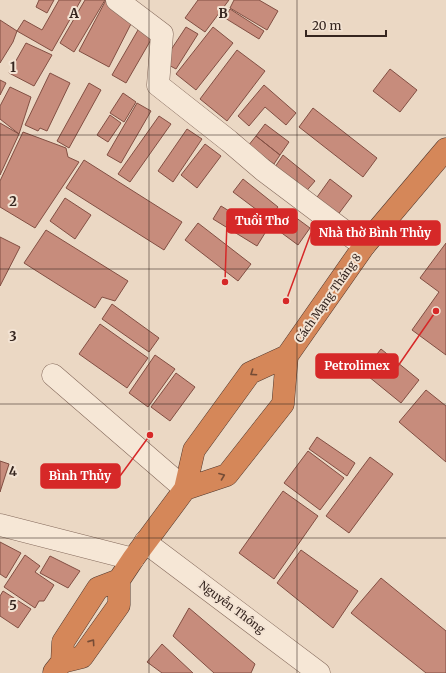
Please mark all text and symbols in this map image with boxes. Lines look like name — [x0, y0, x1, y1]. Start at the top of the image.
text: A — [68, 5, 79, 22]
text: B — [218, 5, 228, 22]
scale bar — [306, 12, 386, 38]
text: 20 m — [312, 18, 341, 33]
text: 1 — [10, 59, 16, 76]
text: 2 — [9, 193, 17, 210]
callout: Tuổi Thơ — [227, 209, 297, 233]
text: Tuổi Thơ — [235, 213, 290, 228]
callout: Nhà thờ Bình Thủy — [311, 221, 440, 245]
text: Nhà thờ Bình Thủy — [319, 225, 432, 240]
street label: Cách Mạng Tháng 8 — [292, 250, 364, 345]
text: 3 — [9, 328, 17, 345]
callout: Petrolimex — [316, 354, 398, 378]
text: Petrolimex — [324, 358, 390, 373]
one-way arrow — [250, 368, 257, 375]
text: 4 — [9, 463, 18, 480]
callout: Bình Thủy — [41, 464, 120, 488]
text: Bình Thủy — [49, 468, 112, 483]
one-way arrow — [218, 473, 225, 481]
street label: Nguyễn Thông — [196, 578, 268, 637]
text: 5 — [9, 597, 17, 614]
one-way arrow — [87, 639, 95, 646]

